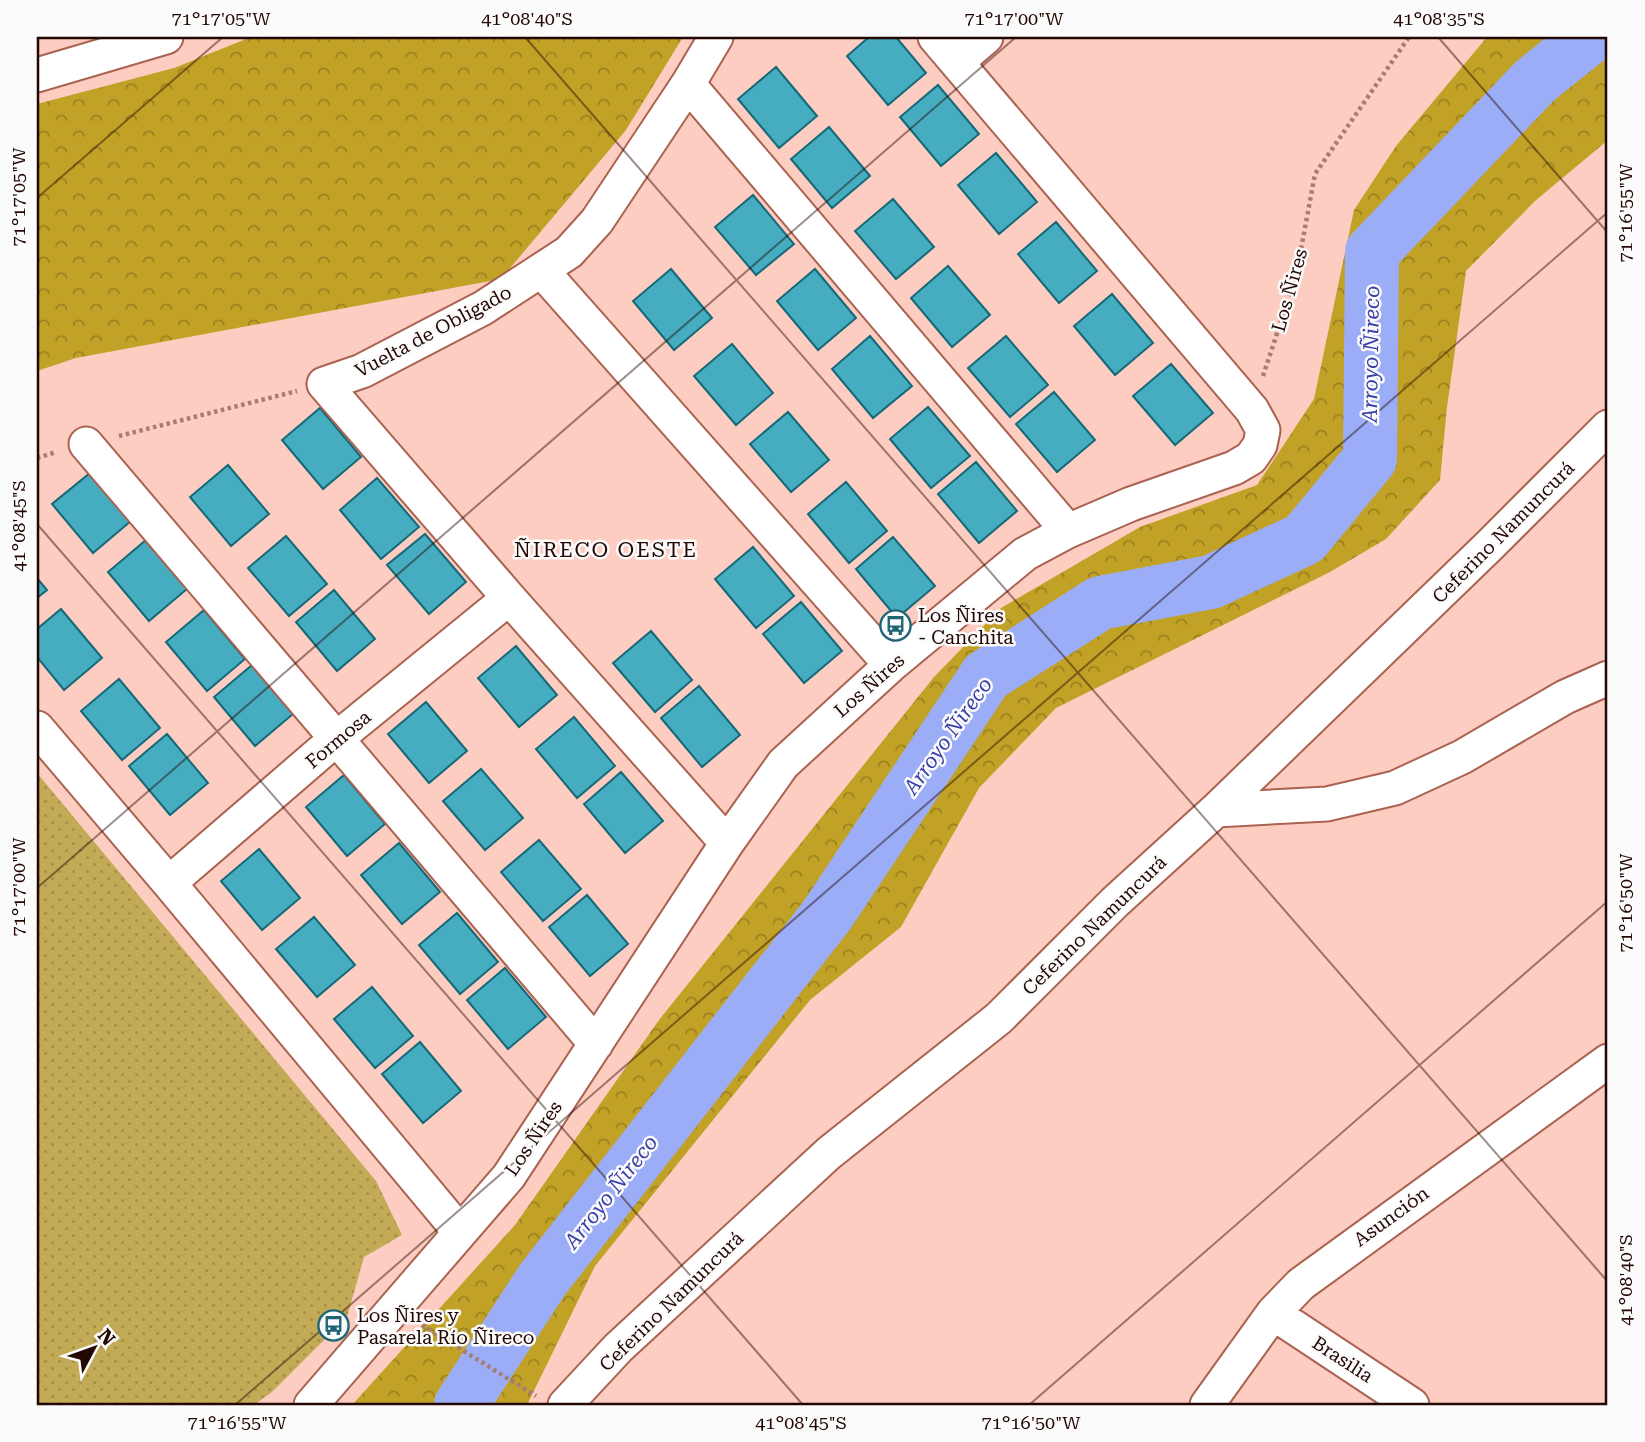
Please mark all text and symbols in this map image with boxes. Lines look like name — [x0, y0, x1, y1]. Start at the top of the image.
text: 71°17'05"W — [172, 8, 271, 29]
text: 41°08'40"S — [481, 8, 573, 29]
text: 71°17'00"W — [965, 8, 1064, 29]
text: 41°08'35"S — [1393, 8, 1485, 29]
text: 71°17'05"W — [8, 147, 29, 246]
text: 71°16'55"W — [1615, 163, 1636, 262]
street label: Los Ñires — [1267, 246, 1312, 334]
street label: Vuelta de Obligado — [351, 280, 515, 382]
water label: Arroyo Ñireco — [1357, 285, 1384, 425]
street label: Ceferino Namuncurá — [1428, 456, 1580, 608]
text: 41°08'45"S — [8, 480, 29, 572]
district label: ÑIRECO OESTE — [514, 537, 698, 562]
place label: Los Ñires - Canchita — [918, 604, 1014, 649]
bus stop icon: Los Ñires - Canchita — [878, 609, 912, 643]
street label: Los Ñires — [829, 649, 909, 722]
water label: Arroyo Ñireco — [897, 672, 997, 801]
street label: Formosa — [301, 705, 376, 773]
text: 71°17'00"W — [8, 837, 29, 936]
street label: Ceferino Namuncurá — [1018, 850, 1172, 1000]
text: 71°16'50"W — [1615, 853, 1636, 952]
street label: Los Ñires — [500, 1096, 567, 1180]
water label: Arroyo Ñireco — [557, 1130, 663, 1255]
street label: Asunción — [1349, 1181, 1433, 1251]
street label: Ceferino Namuncurá — [595, 1226, 749, 1376]
text: 41°08'40"S — [1615, 1234, 1636, 1326]
place label: Los Ñires y Pasarela Río Ñireco — [357, 1304, 535, 1349]
bus stop icon: Los Ñires y Pasarela Río Ñireco — [317, 1309, 351, 1343]
north arrow — [60, 1312, 130, 1382]
text: N — [93, 1324, 120, 1351]
street label: Brasilia — [1308, 1331, 1378, 1388]
text: 71°16'55"W — [188, 1412, 287, 1433]
text: 41°08'45"S — [755, 1412, 847, 1433]
text: 71°16'50"W — [982, 1412, 1081, 1433]

